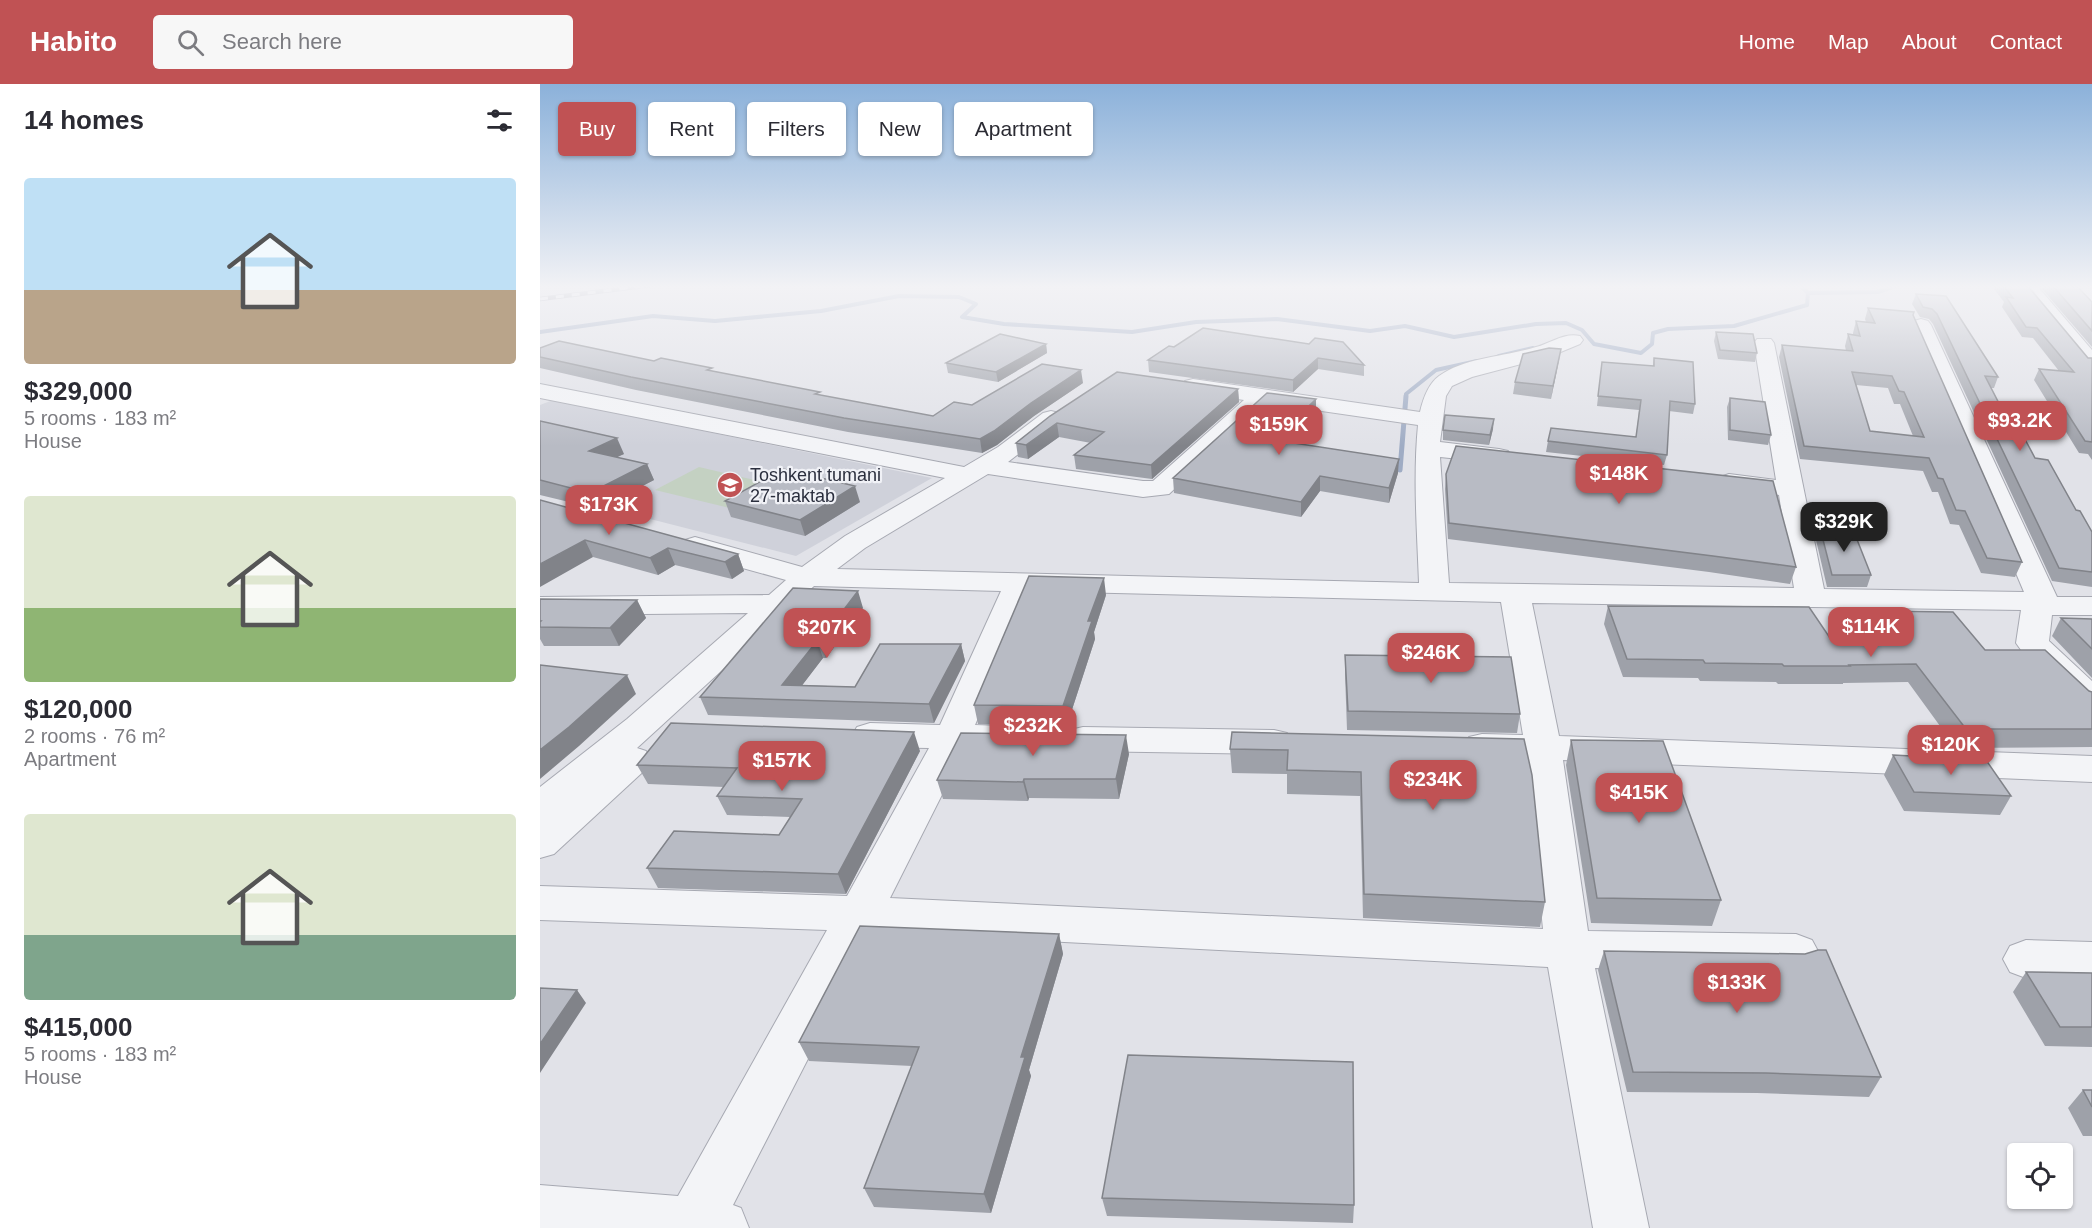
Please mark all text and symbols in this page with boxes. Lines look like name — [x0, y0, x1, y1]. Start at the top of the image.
search box — [153, 15, 573, 69]
text: Habito — [30, 26, 117, 57]
icon: search — [174, 26, 207, 59]
text: Search here — [222, 29, 342, 54]
text: Home — [1739, 30, 1795, 53]
text: Map — [1828, 30, 1869, 53]
text: About — [1902, 30, 1957, 53]
text: Contact — [1990, 30, 2062, 53]
chip: Buy — [558, 102, 636, 156]
chip: Rent — [648, 102, 735, 156]
chip: Filters — [747, 102, 846, 156]
chip: New — [858, 102, 942, 156]
chip: Apartment — [954, 102, 1093, 156]
icon: filters — [483, 104, 516, 137]
text: 14 homes — [24, 105, 144, 135]
icon: home — [216, 217, 324, 325]
text: $329,000 — [24, 376, 132, 406]
pin: $93.2K — [1971, 401, 2069, 452]
pin: $159K — [1237, 405, 1321, 456]
text: 5 rooms · 183 m² — [24, 407, 176, 429]
text: $93.2K — [1988, 409, 2052, 431]
text: $159K — [1250, 413, 1308, 435]
text: House — [24, 430, 82, 452]
pin: $148K — [1577, 454, 1661, 505]
text: $148K — [1590, 462, 1648, 484]
place label: Toshkent tumani 27-maktab — [750, 465, 881, 506]
school or university icon: Toshkent tumani 27-maktab — [715, 470, 745, 500]
pin: $173K — [567, 485, 651, 536]
text: $173K — [580, 493, 638, 515]
pin: $329K — [1802, 502, 1886, 553]
text: $329K — [1815, 510, 1873, 532]
icon: home — [216, 535, 324, 643]
pin: $114K — [1829, 607, 1913, 658]
pin: $207K — [785, 608, 869, 659]
text: $114K — [1842, 615, 1900, 637]
text: $207K — [798, 616, 856, 638]
pin: $246K — [1389, 633, 1473, 684]
text: $246K — [1402, 641, 1460, 663]
text: $120,000 — [24, 694, 132, 724]
pin: $232K — [991, 706, 1075, 757]
text: $232K — [1004, 714, 1062, 736]
text: 2 rooms · 76 m² — [24, 725, 165, 747]
pin: $120K — [1909, 725, 1993, 776]
text: $120K — [1922, 733, 1980, 755]
pin: $157K — [740, 741, 824, 792]
text: Apartment — [24, 748, 116, 770]
text: $157K — [753, 749, 811, 771]
pin: $234K — [1391, 760, 1475, 811]
text: $234K — [1404, 768, 1462, 790]
pin: $415K — [1597, 773, 1681, 824]
text: $415K — [1610, 781, 1668, 803]
icon: home — [216, 853, 324, 961]
pin: $133K — [1695, 963, 1779, 1014]
text: $133K — [1708, 971, 1766, 993]
text: $415,000 — [24, 1012, 132, 1042]
text: 5 rooms · 183 m² — [24, 1043, 176, 1065]
text: House — [24, 1066, 82, 1088]
map controls — [2007, 1143, 2073, 1209]
button: locate — [2007, 1143, 2073, 1209]

